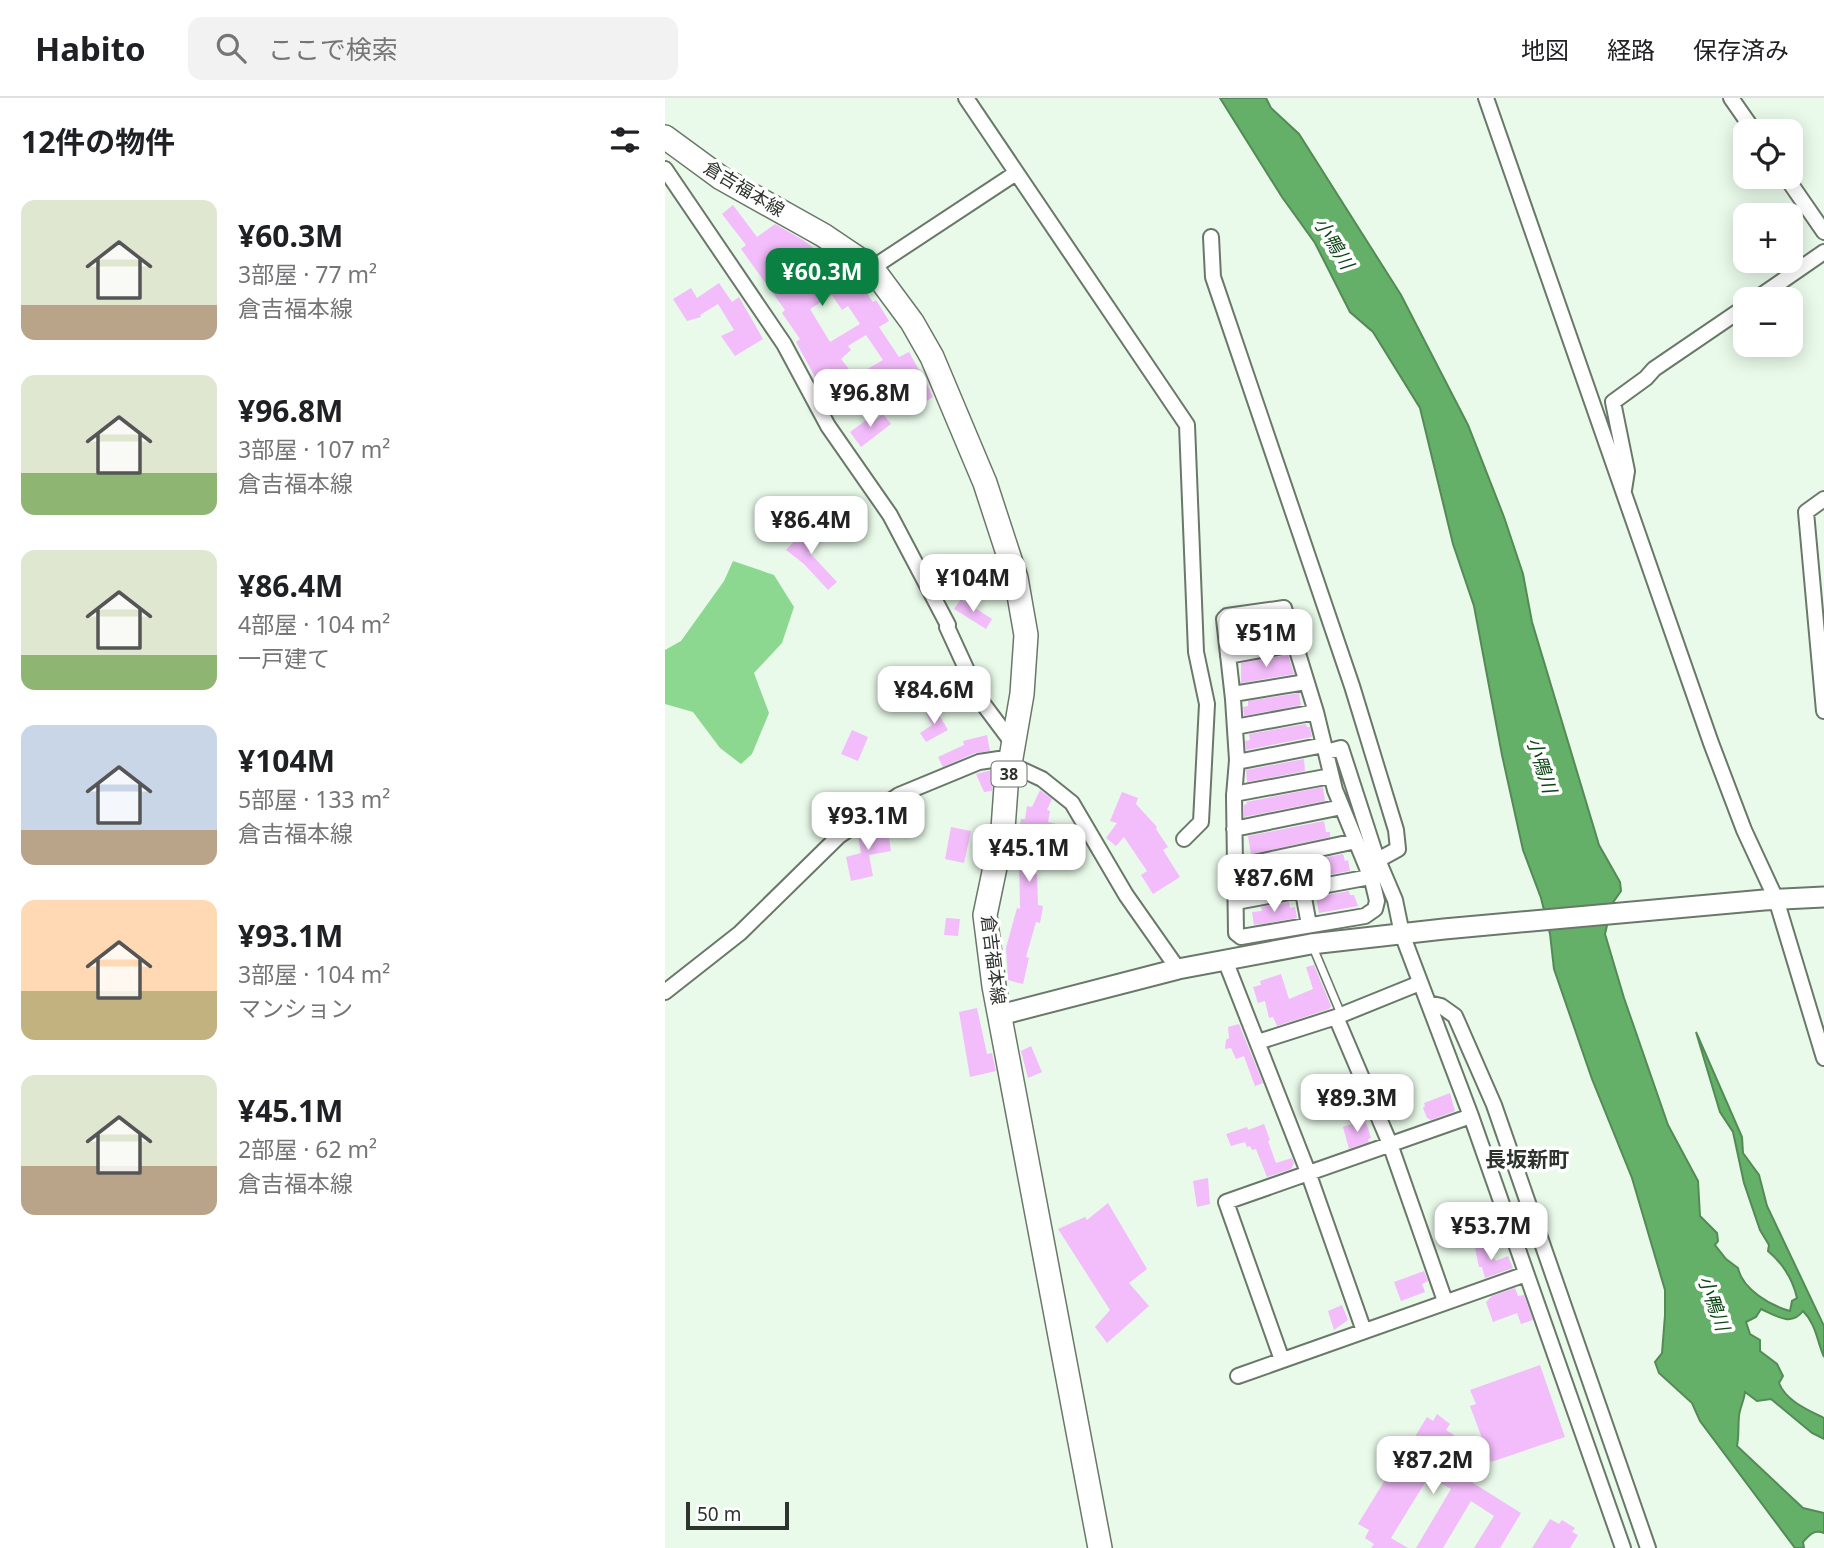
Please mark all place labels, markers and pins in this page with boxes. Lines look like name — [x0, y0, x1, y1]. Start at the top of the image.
pin: ¥60.3M — [765, 248, 879, 308]
pin: ¥96.8M — [813, 370, 927, 429]
pin: ¥86.4M — [754, 496, 868, 556]
pin: ¥104M — [924, 554, 1022, 614]
pin: ¥51M — [1225, 610, 1307, 669]
pin: ¥84.6M — [877, 666, 991, 726]
pin: ¥93.1M — [811, 792, 925, 852]
pin: ¥45.1M — [972, 824, 1086, 884]
pin: ¥87.6M — [1217, 854, 1331, 914]
pin: ¥89.3M — [1300, 1074, 1414, 1134]
pin: ¥53.7M — [1434, 1202, 1548, 1262]
pin: ¥87.2M — [1376, 1436, 1490, 1496]

